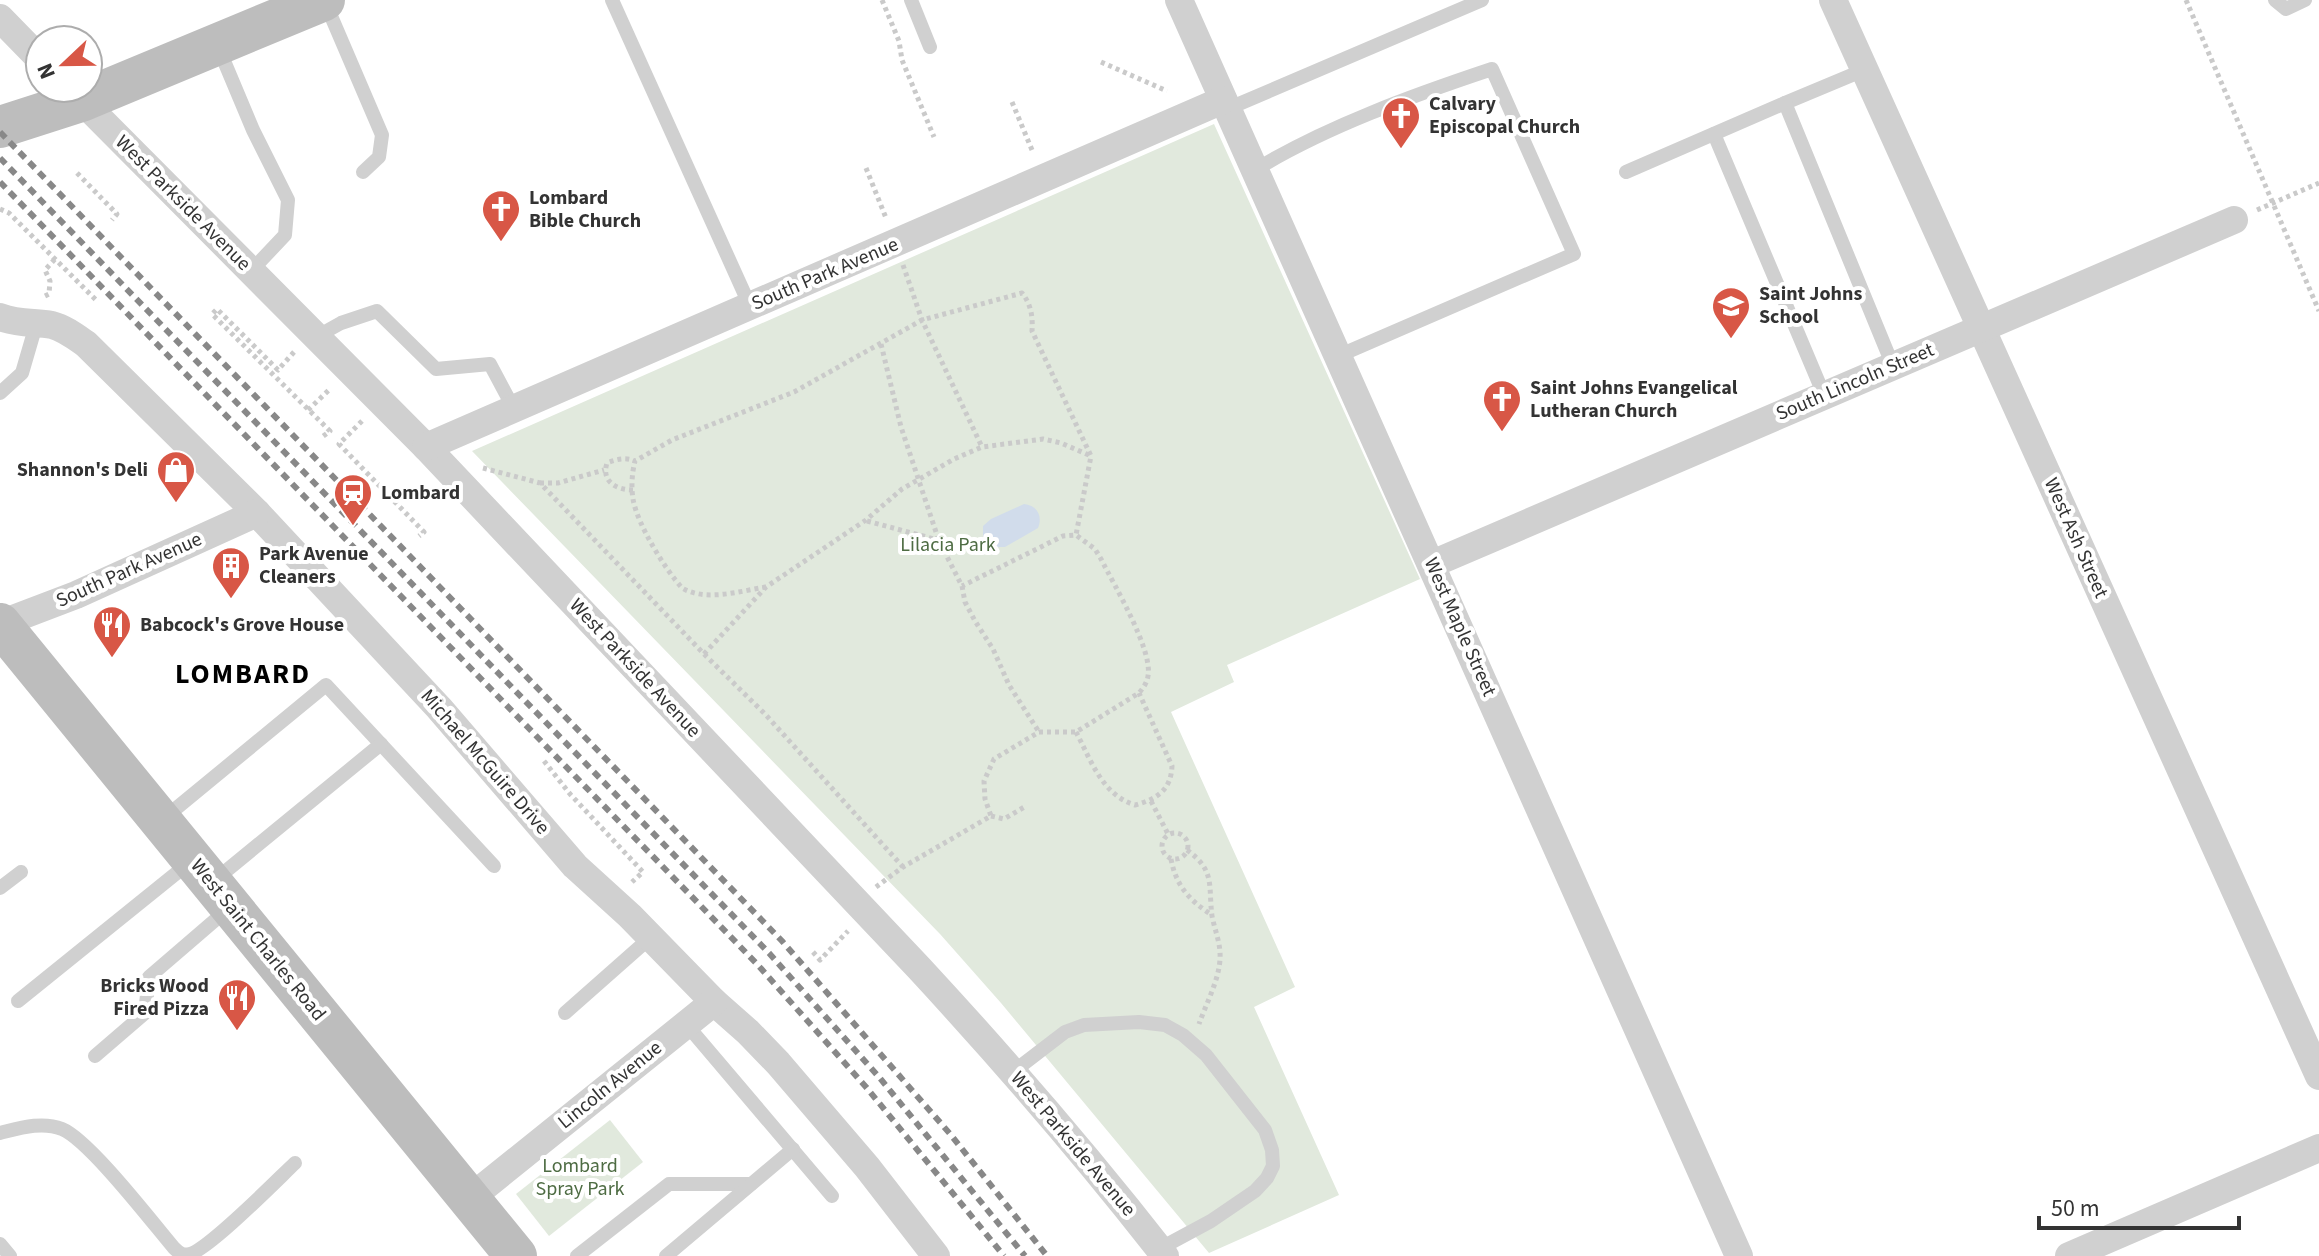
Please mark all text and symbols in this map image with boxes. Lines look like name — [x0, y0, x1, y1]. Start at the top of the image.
north arrow — [24, 24, 104, 104]
text: N — [29, 58, 64, 84]
place label: Calvary Episcopal Church — [1429, 90, 1580, 141]
church icon: Calvary Episcopal Church — [1380, 95, 1422, 150]
street label: West Parkside Avenue — [109, 129, 257, 277]
place label: Lombard Bible Church — [529, 184, 641, 235]
church icon: Lombard Bible Church — [480, 188, 522, 243]
street label: South Park Avenue — [747, 230, 903, 318]
place label: Saint Johns School — [1759, 280, 1862, 331]
school or university icon: Saint Johns School — [1710, 285, 1752, 340]
street label: South Lincoln Street — [1772, 336, 1939, 428]
place label: Saint Johns Evangelical Lutheran Church — [1530, 374, 1738, 425]
church icon: Saint Johns Evangelical Lutheran Church — [1481, 378, 1523, 433]
shop icon: Shannon's Deli — [155, 449, 197, 504]
place label: Shannon's Deli — [17, 456, 148, 484]
station icon: Lombard — [332, 472, 374, 527]
street label: West Ash Street — [2037, 473, 2115, 603]
place label: Lombard — [381, 479, 460, 507]
street label: South Park Avenue — [52, 525, 207, 615]
park label: Lilacia Park — [900, 531, 996, 559]
place label: Park Avenue Cleaners — [259, 540, 369, 591]
building icon: Park Avenue Cleaners — [210, 545, 252, 600]
street label: West Maple Street — [1417, 553, 1503, 701]
street label: West Parkside Avenue — [563, 592, 707, 744]
restaurant icon: Babcock's Grove House — [91, 604, 133, 659]
place label: Babcock's Grove House — [140, 611, 344, 639]
district label: LOMBARD — [175, 654, 311, 694]
street label: Michael McGuire Drive — [414, 683, 556, 841]
street label: West Saint Charles Road — [184, 853, 332, 1027]
place label: Bricks Wood Fired Pizza — [100, 972, 209, 1023]
restaurant icon: Bricks Wood Fired Pizza — [216, 977, 258, 1032]
street label: Lincoln Avenue — [552, 1034, 668, 1136]
street label: West Parkside Avenue — [1004, 1065, 1142, 1223]
park label: Lombard Spray Park — [535, 1152, 625, 1203]
scale bar — [2039, 1180, 2239, 1230]
text: 50 m — [2051, 1191, 2100, 1226]

